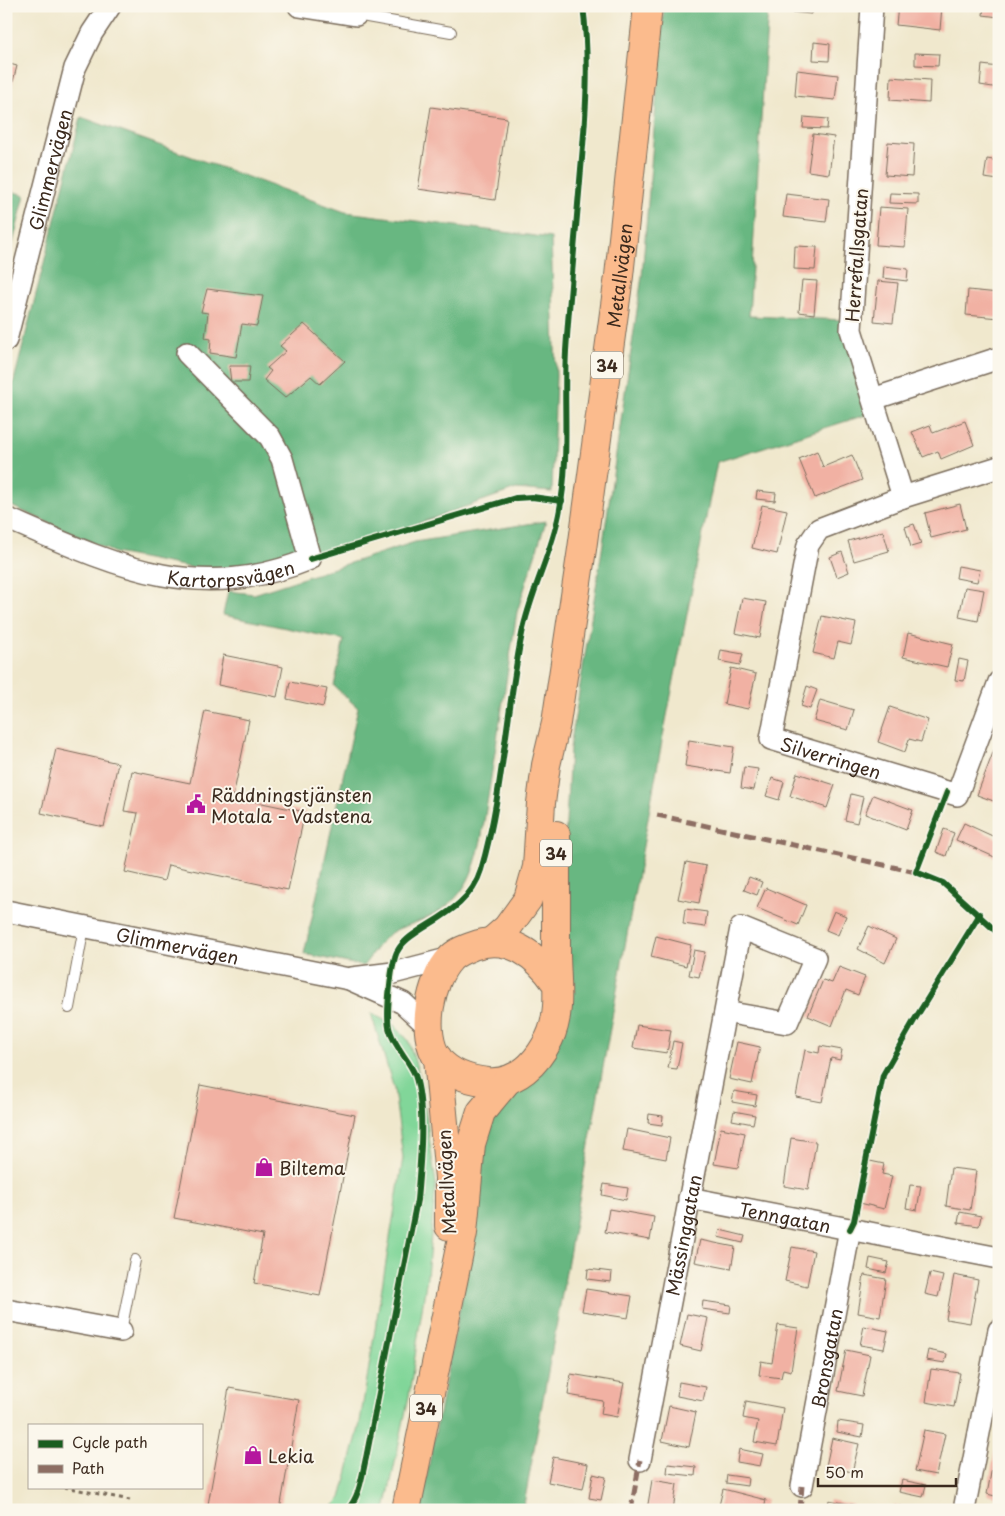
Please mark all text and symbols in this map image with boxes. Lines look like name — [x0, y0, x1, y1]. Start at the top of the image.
street label: Glimmervägen — [21, 106, 78, 233]
street label: Herrefallsgatan — [838, 187, 874, 323]
street label: Metallvägen — [599, 222, 638, 329]
road number: 34 — [591, 352, 623, 378]
street label: Kartorpsvägen — [166, 552, 298, 593]
street label: Silverringen — [777, 729, 884, 785]
place label: Räddningstjänsten Motala - Vadstena — [211, 781, 372, 829]
public building icon: Räddningstjänsten Motala - Vadstena — [185, 793, 207, 815]
road number: 34 — [540, 840, 572, 866]
street label: Glimmervägen — [114, 920, 241, 970]
street label: Metallvägen — [430, 1129, 462, 1235]
place label: Biltema — [279, 1154, 346, 1181]
shop icon: Biltema — [253, 1156, 275, 1178]
street label: Mässinggatan — [658, 1172, 707, 1298]
street label: Tenngatan — [737, 1195, 833, 1239]
street label: Bronsgatan — [803, 1306, 848, 1411]
road number: 34 — [410, 1395, 442, 1422]
legend — [28, 1424, 202, 1488]
text: Cycle path — [72, 1430, 148, 1453]
place label: Lekia — [268, 1442, 314, 1469]
shop icon: Lekia — [242, 1444, 264, 1466]
text: Path — [72, 1456, 104, 1479]
scale bar — [818, 1456, 955, 1488]
text: 50 m — [825, 1460, 864, 1483]

